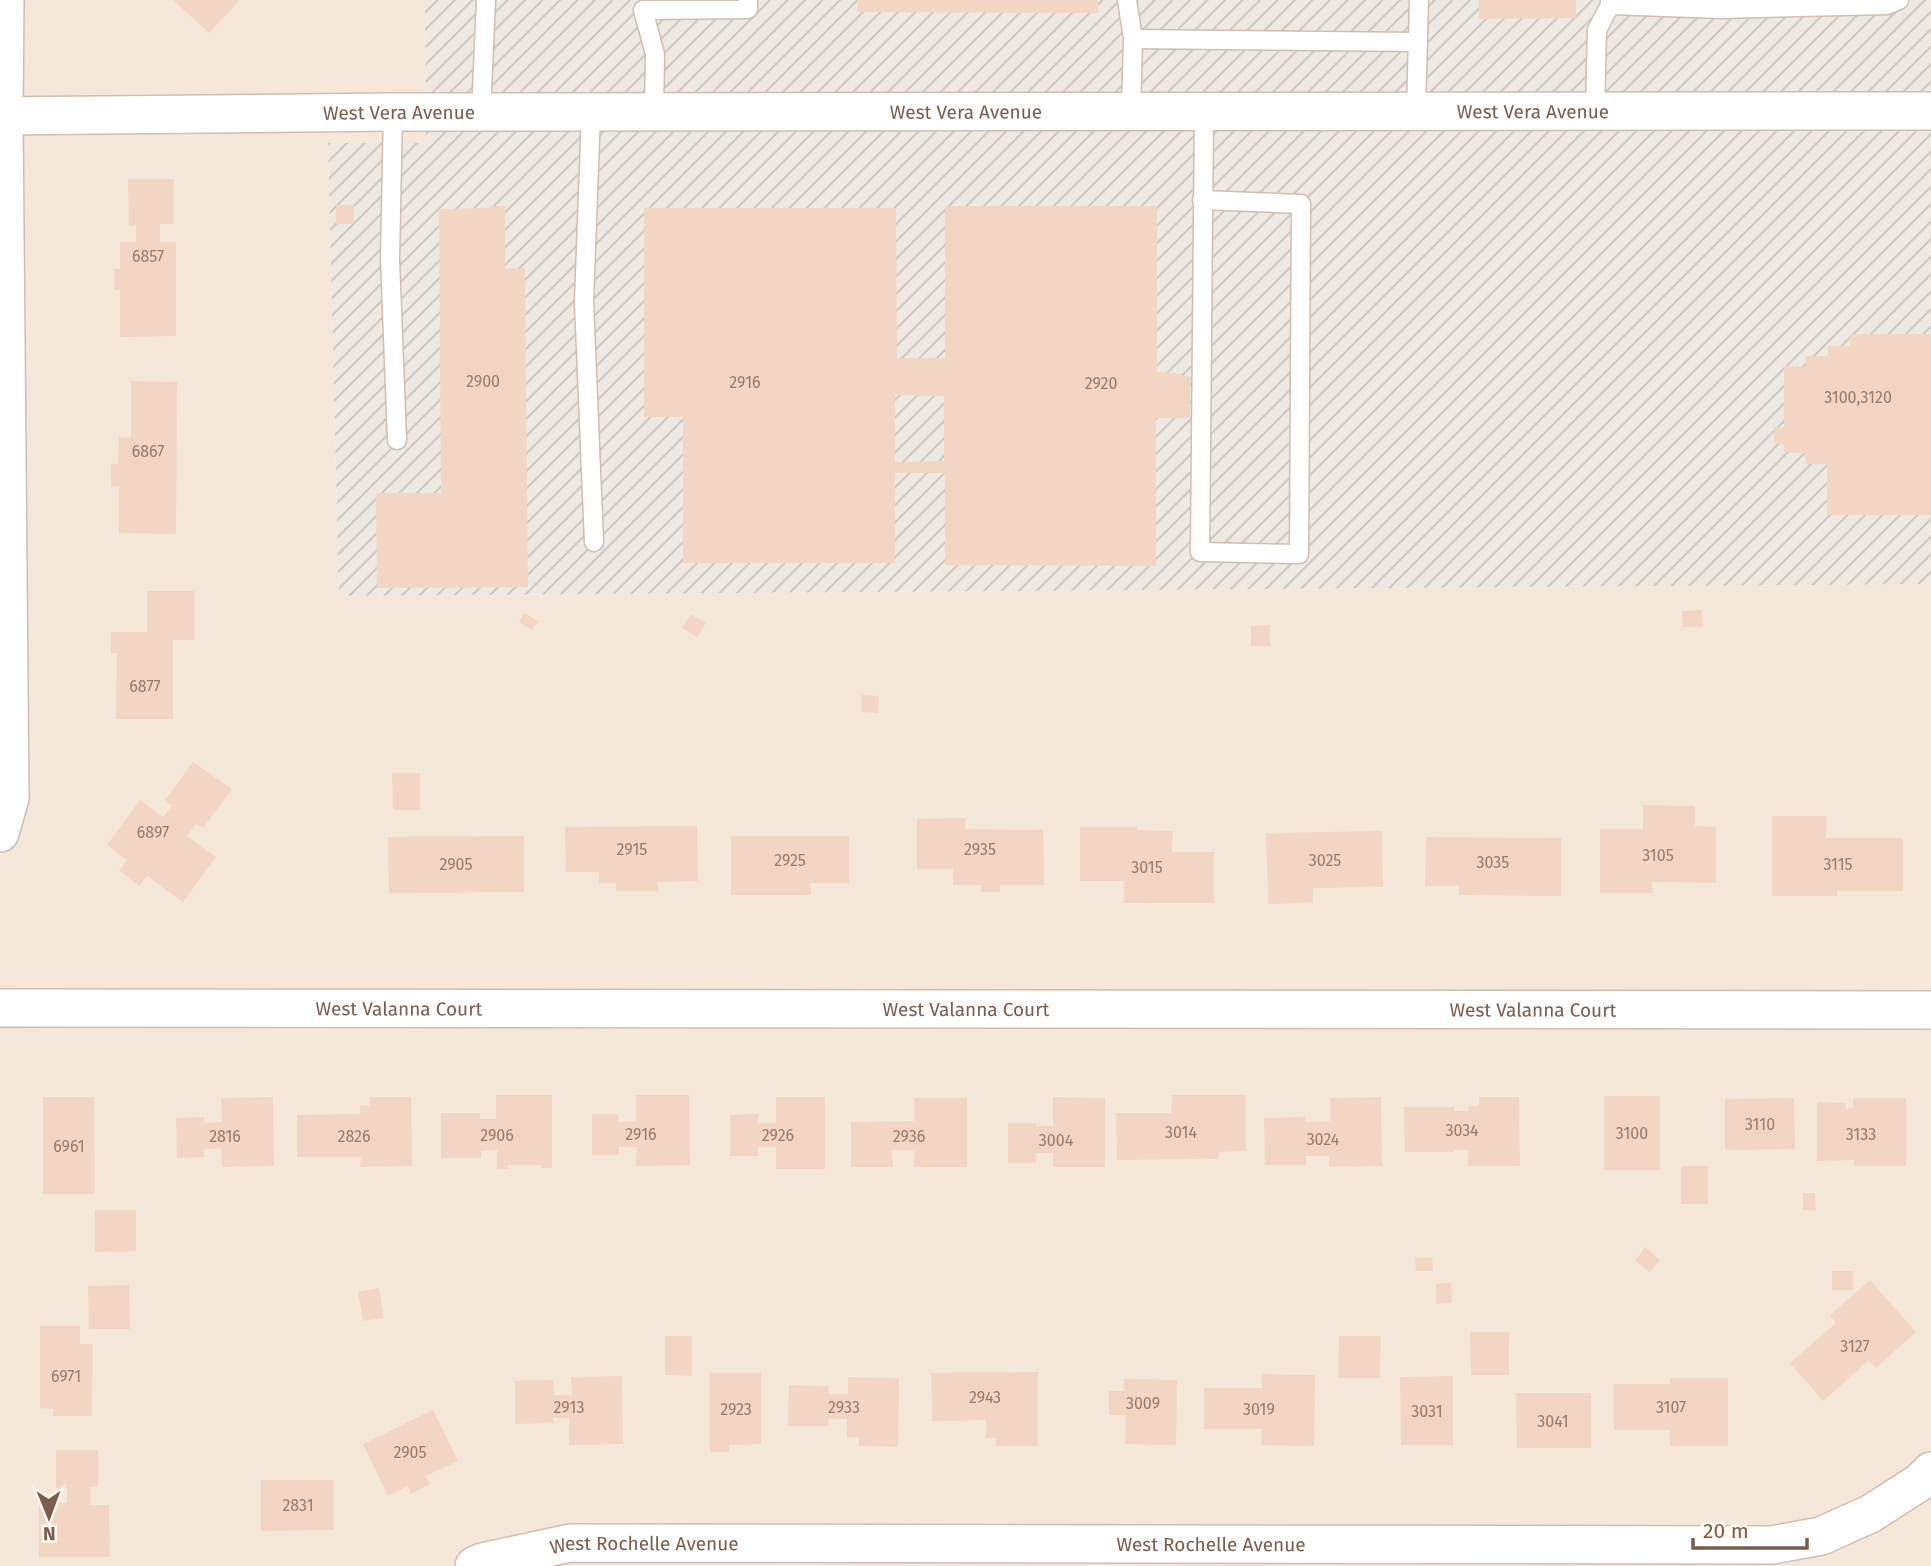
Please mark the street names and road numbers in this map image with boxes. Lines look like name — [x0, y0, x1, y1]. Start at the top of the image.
street label: West Vera Avenue — [1457, 100, 1609, 123]
street label: West Vera Avenue — [323, 101, 475, 125]
street label: West Vera Avenue — [890, 101, 1042, 124]
street label: West Valanna Court — [316, 997, 483, 1020]
street label: West Valanna Court — [883, 998, 1050, 1021]
street label: West Valanna Court — [1450, 999, 1617, 1022]
street label: West Rochelle Avenue — [548, 1532, 739, 1559]
street label: West Rochelle Avenue — [1116, 1533, 1306, 1556]

